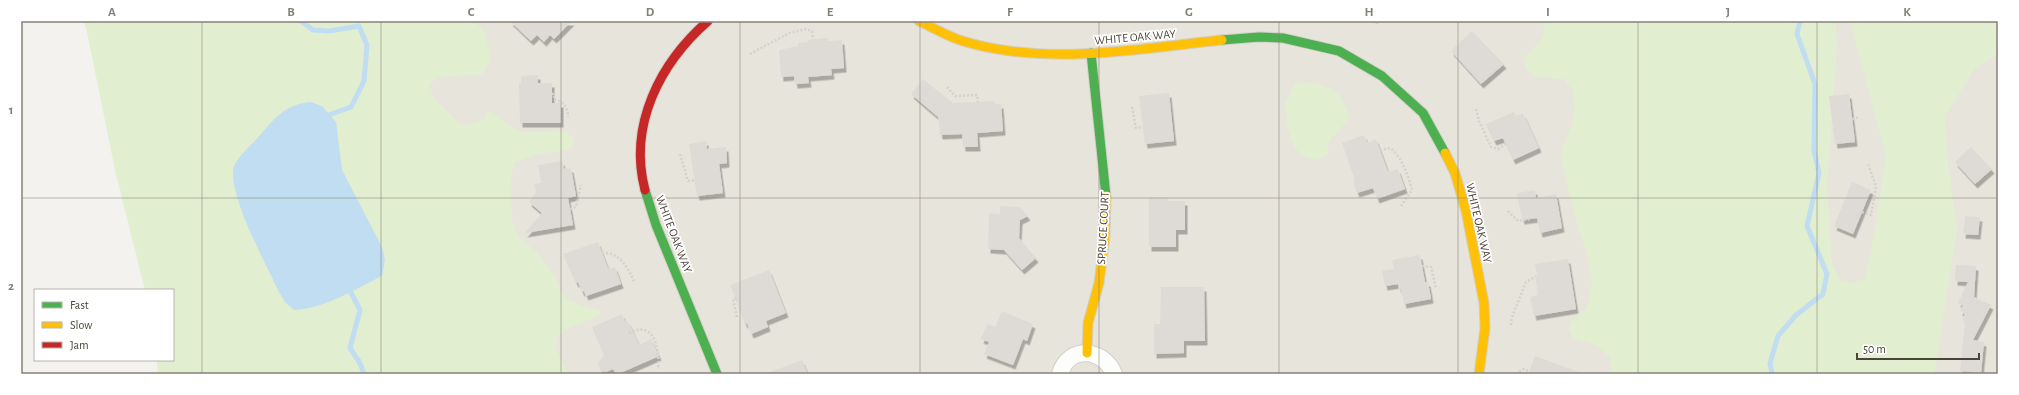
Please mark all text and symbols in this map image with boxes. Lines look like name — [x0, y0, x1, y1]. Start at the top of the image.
text: A — [108, 6, 116, 19]
text: B — [287, 6, 295, 19]
text: C — [468, 6, 475, 19]
text: D — [646, 6, 655, 19]
text: E — [827, 6, 834, 19]
text: F — [1007, 6, 1014, 19]
text: G — [1185, 6, 1193, 19]
text: H — [1364, 6, 1374, 19]
text: I — [1546, 6, 1550, 19]
text: J — [1726, 6, 1730, 19]
text: K — [1903, 6, 1911, 19]
street label: WHITE OAK WAY — [1094, 27, 1177, 47]
text: 1 — [9, 104, 13, 117]
street label: WHITE OAK WAY — [1464, 182, 1494, 265]
street label: SPRUCE COURT — [1095, 191, 1111, 265]
street label: WHITE OAK WAY — [654, 194, 694, 275]
text: 2 — [8, 280, 14, 293]
legend — [34, 289, 174, 361]
text: Fast — [70, 299, 89, 311]
text: Slow — [70, 319, 92, 331]
scale bar — [1857, 335, 1979, 361]
text: Jam — [70, 339, 89, 351]
text: 50 m — [1863, 343, 1886, 355]

